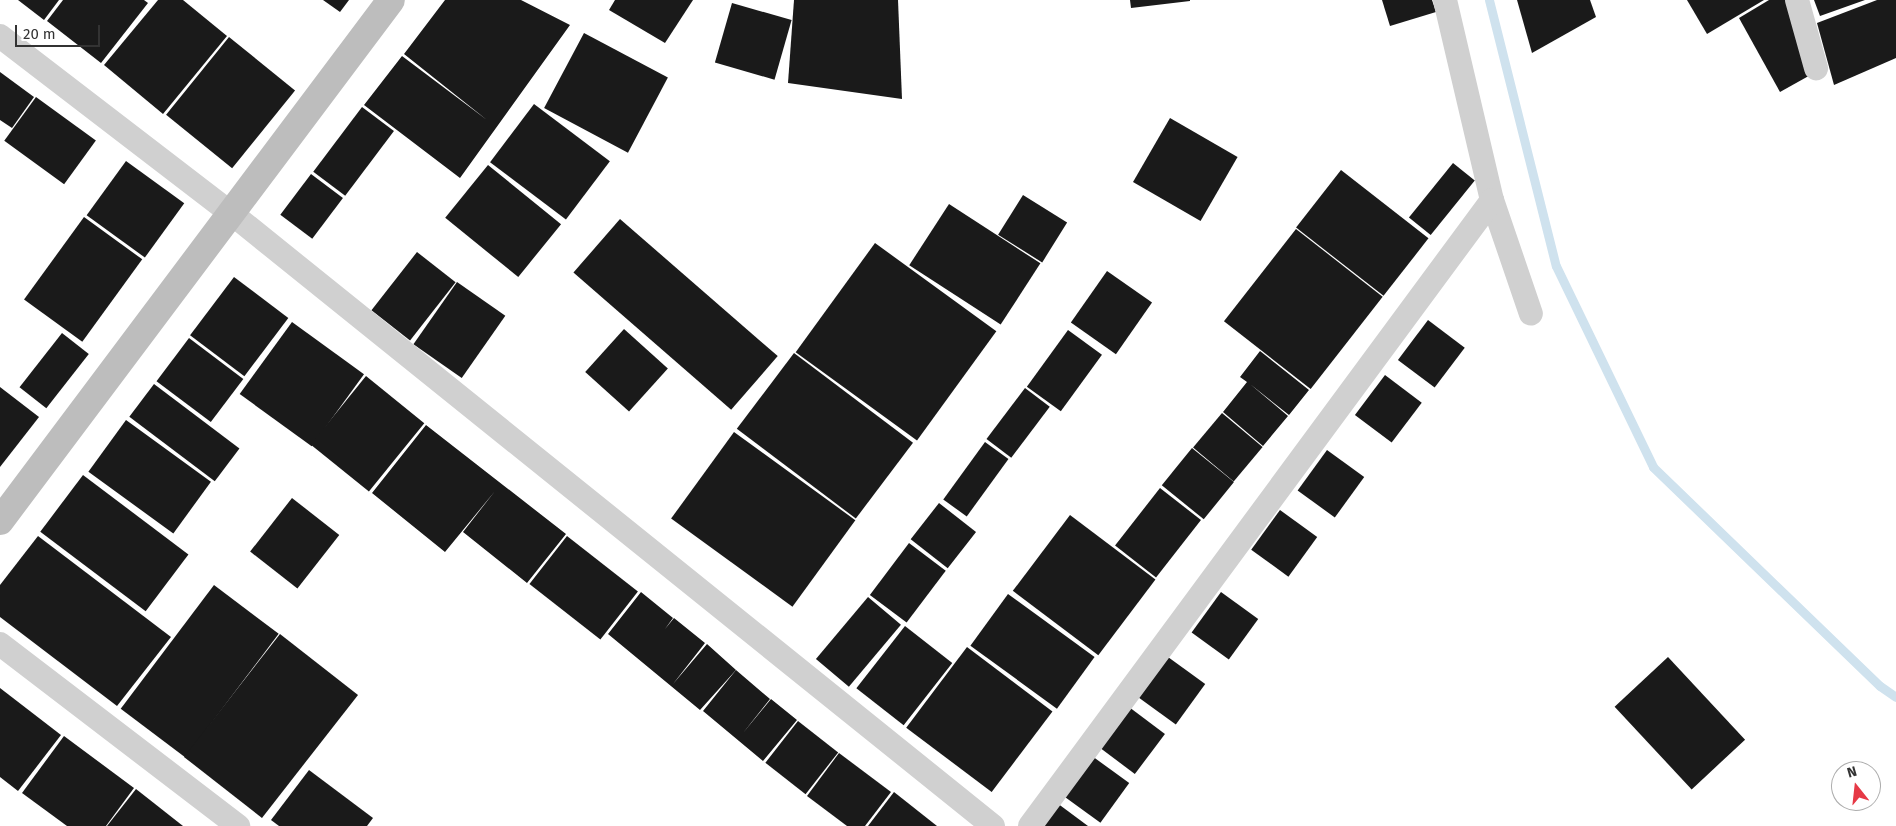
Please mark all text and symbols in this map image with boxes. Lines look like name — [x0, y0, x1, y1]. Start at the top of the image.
scale bar — [18, 15, 102, 47]
text: 20 m — [23, 25, 56, 43]
north arrow — [1831, 761, 1881, 811]
text: N — [1845, 763, 1859, 782]

